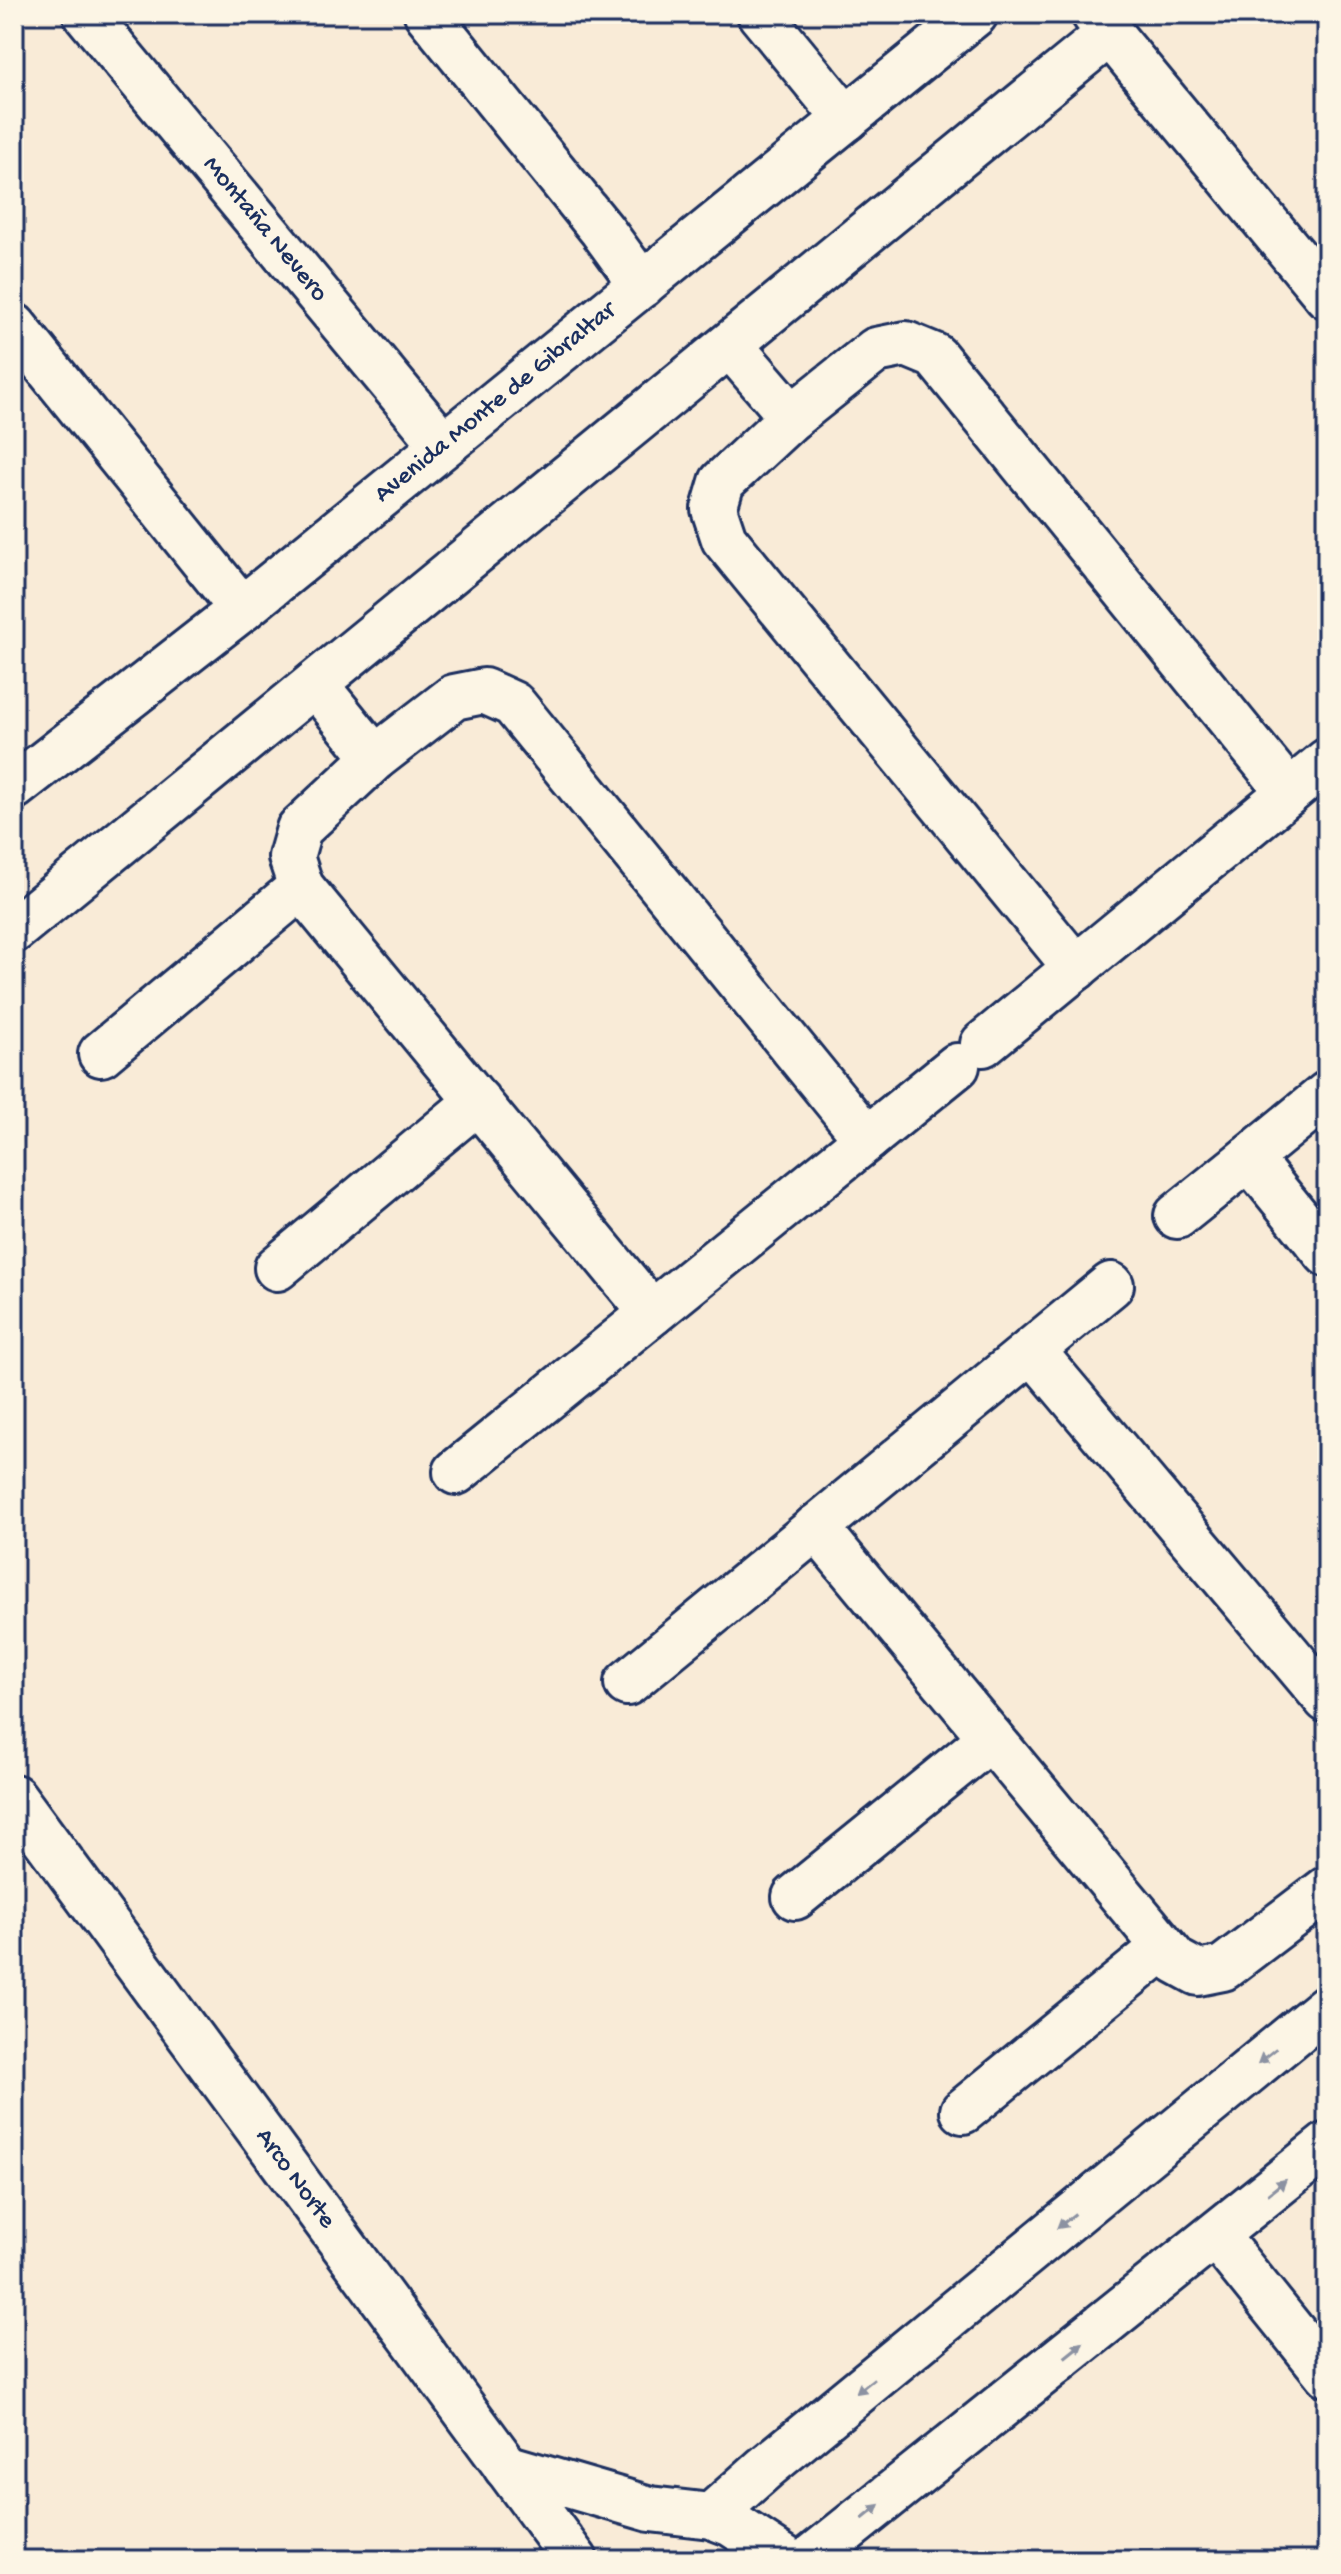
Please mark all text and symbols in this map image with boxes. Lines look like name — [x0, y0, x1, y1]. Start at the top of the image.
street label: Montaña Nevero — [195, 150, 334, 309]
street label: Avenida Monte de Gibraltar — [368, 294, 625, 510]
one-way arrow — [1257, 2047, 1277, 2064]
street label: Arco Norte — [248, 2123, 342, 2236]
one-way arrow — [1266, 2179, 1286, 2196]
one-way arrow — [1056, 2212, 1076, 2229]
one-way arrow — [1064, 2342, 1084, 2358]
one-way arrow — [855, 2378, 875, 2394]
one-way arrow — [861, 2504, 881, 2521]

